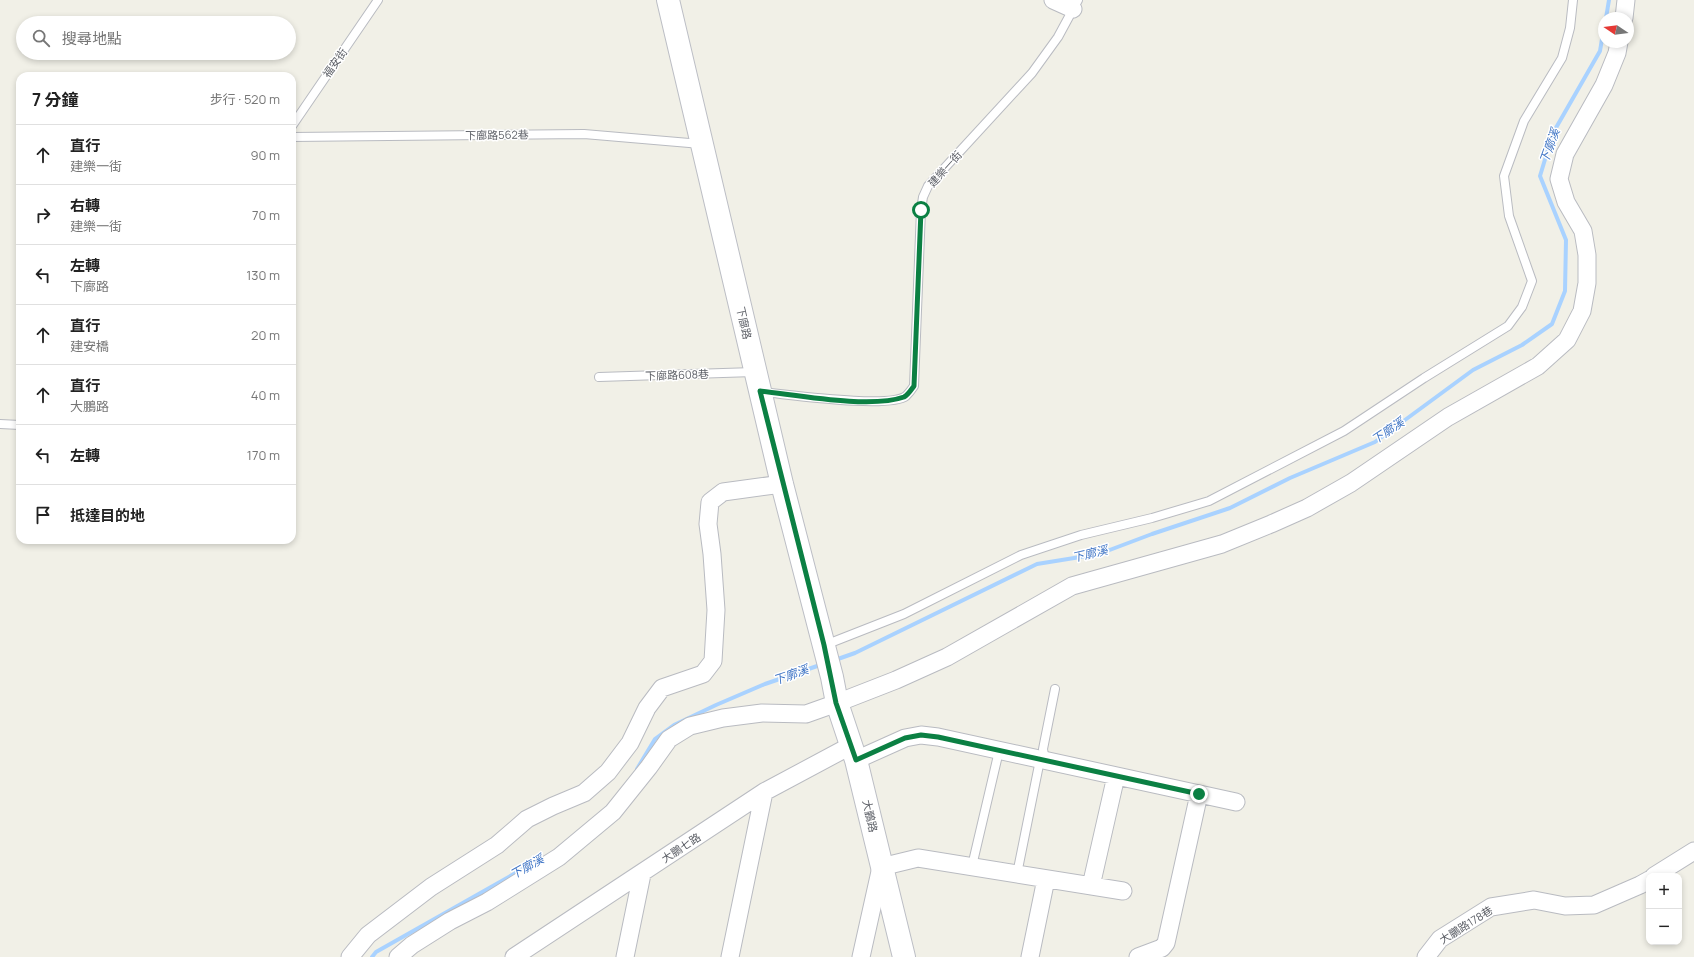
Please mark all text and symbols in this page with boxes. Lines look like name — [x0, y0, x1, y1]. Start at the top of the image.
north arrow — [1598, 12, 1634, 48]
search box — [16, 16, 296, 60]
icon: search — [30, 27, 52, 49]
text: 搜尋地點 — [62, 28, 122, 49]
street label: 福安街 — [319, 45, 350, 81]
text: 7 分鐘 — [32, 88, 78, 111]
text: 步行 · 520 m — [210, 90, 280, 108]
water label: 下廓溪 — [1535, 124, 1564, 166]
street label: 下廍路562巷 — [465, 126, 529, 143]
text: 直行 — [70, 135, 100, 156]
icon: ahead — [32, 144, 54, 166]
text: 90 m — [250, 146, 280, 164]
street label: 建樂一街 — [924, 147, 965, 190]
text: 建樂一街 — [70, 157, 122, 175]
text: 右轉 — [70, 195, 100, 216]
route start — [912, 201, 930, 219]
icon: right — [32, 204, 54, 226]
text: 70 m — [252, 206, 280, 224]
text: 建樂一街 — [70, 217, 122, 235]
text: 左轉 — [70, 255, 100, 276]
icon: left — [32, 264, 54, 286]
text: 130 m — [246, 266, 280, 284]
text: 下廍路 — [70, 277, 109, 295]
street label: 下廍路 — [733, 305, 756, 341]
text: 直行 — [70, 315, 100, 336]
icon: ahead — [32, 324, 54, 346]
text: 20 m — [251, 326, 280, 344]
text: 建安橋 — [70, 337, 109, 355]
street label: 下廍路608巷 — [645, 366, 709, 383]
text: 直行 — [70, 375, 100, 396]
icon: ahead — [32, 384, 54, 406]
text: 40 m — [251, 386, 280, 404]
text: 大鵬路 — [70, 397, 109, 415]
water label: 下廓溪 — [1368, 412, 1409, 448]
icon: left — [32, 444, 54, 466]
text: 左轉 — [70, 445, 100, 466]
text: 170 m — [247, 446, 280, 464]
icon: arrive — [32, 504, 54, 526]
text: 抵達目的地 — [70, 505, 145, 526]
water label: 下廓溪 — [1070, 541, 1111, 566]
water label: 下廓溪 — [771, 660, 813, 688]
route end — [1190, 785, 1208, 803]
street label: 大鵬路 — [859, 798, 882, 834]
street label: 大鵬七路 — [658, 829, 703, 866]
water label: 下廓溪 — [507, 849, 548, 883]
map controls — [1646, 873, 1682, 945]
button: + — [1646, 873, 1682, 909]
street label: 大鵬路178巷 — [1436, 902, 1495, 947]
button: − — [1646, 909, 1682, 945]

